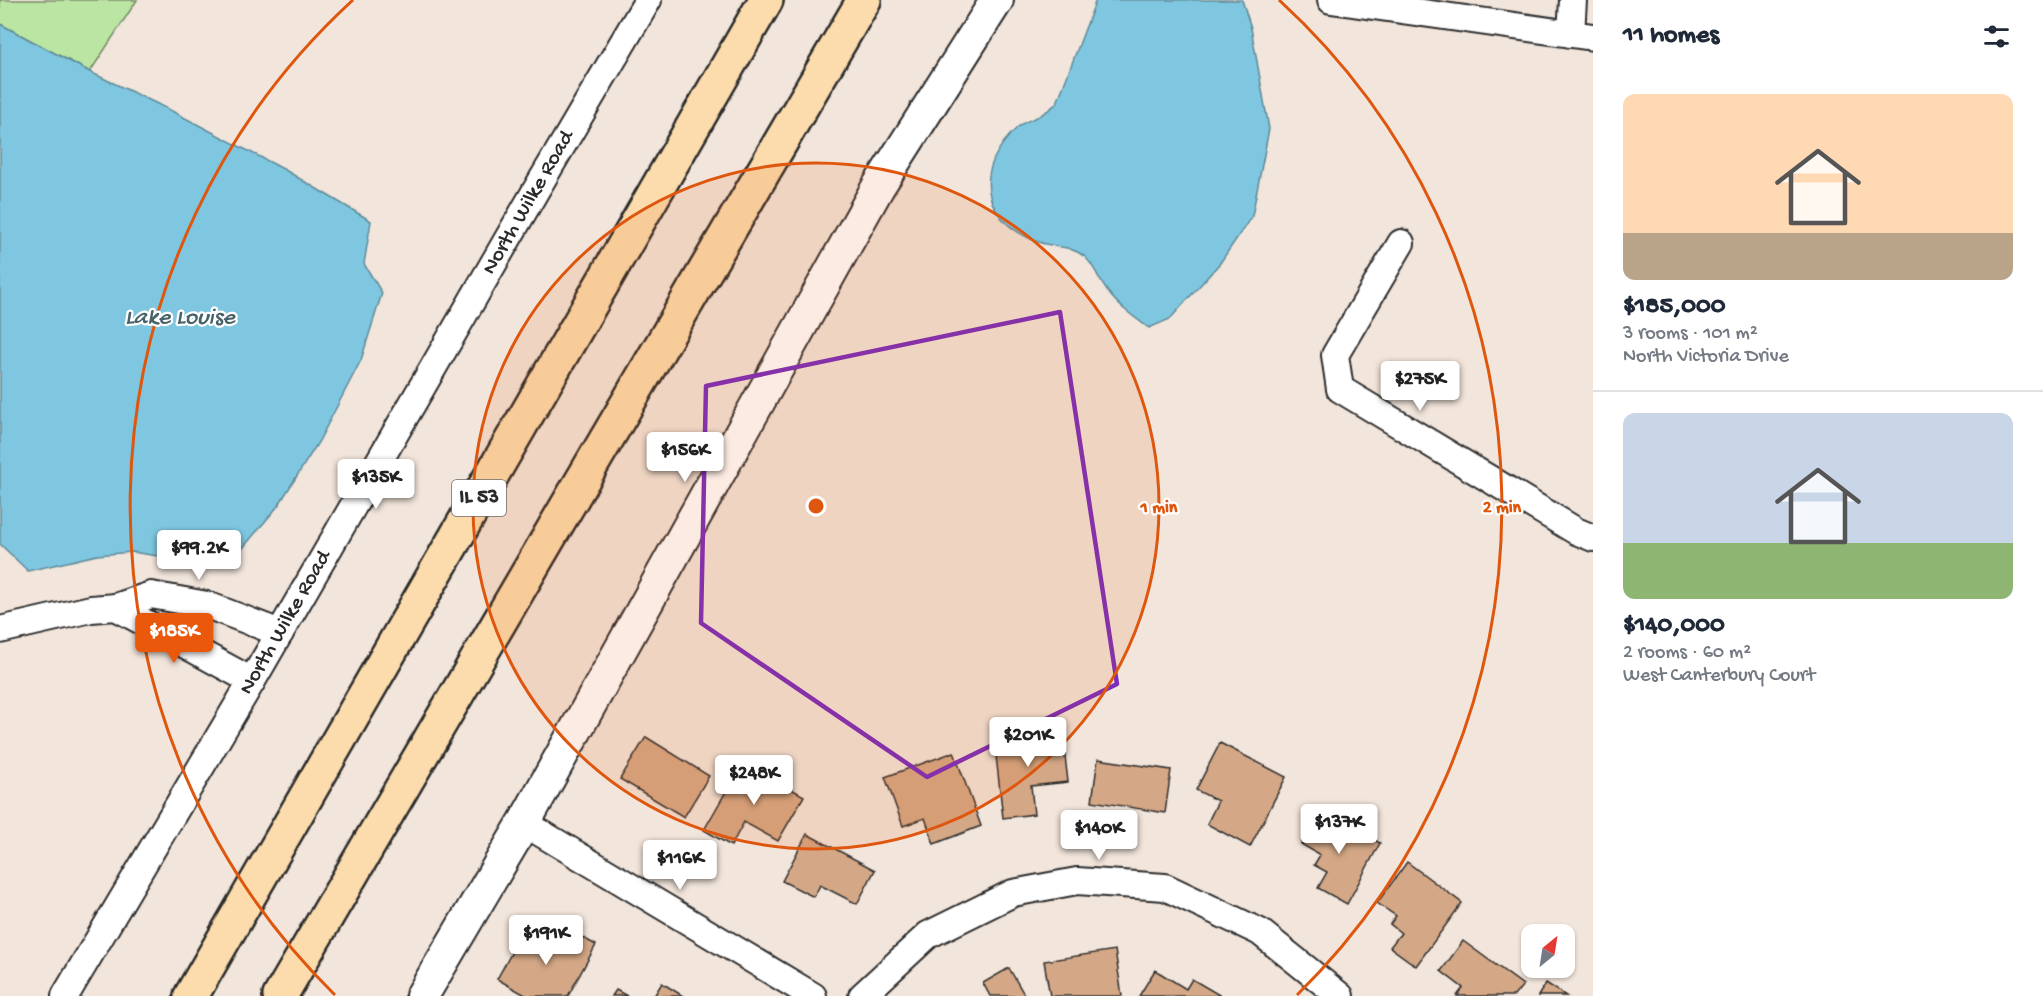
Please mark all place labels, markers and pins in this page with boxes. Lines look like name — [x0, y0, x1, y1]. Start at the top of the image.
pin: $275K — [1378, 361, 1462, 412]
pin: $156K — [643, 432, 727, 483]
pin: $135K — [334, 459, 418, 510]
centre of rings — [806, 496, 826, 516]
pin: $99.2K — [150, 530, 248, 581]
pin: $185K — [132, 613, 216, 664]
pin: $201K — [986, 717, 1070, 768]
pin: $248K — [712, 755, 796, 806]
pin: $137K — [1297, 804, 1381, 855]
pin: $140K — [1057, 810, 1141, 861]
pin: $116K — [638, 840, 722, 891]
pin: $191K — [504, 915, 588, 966]

